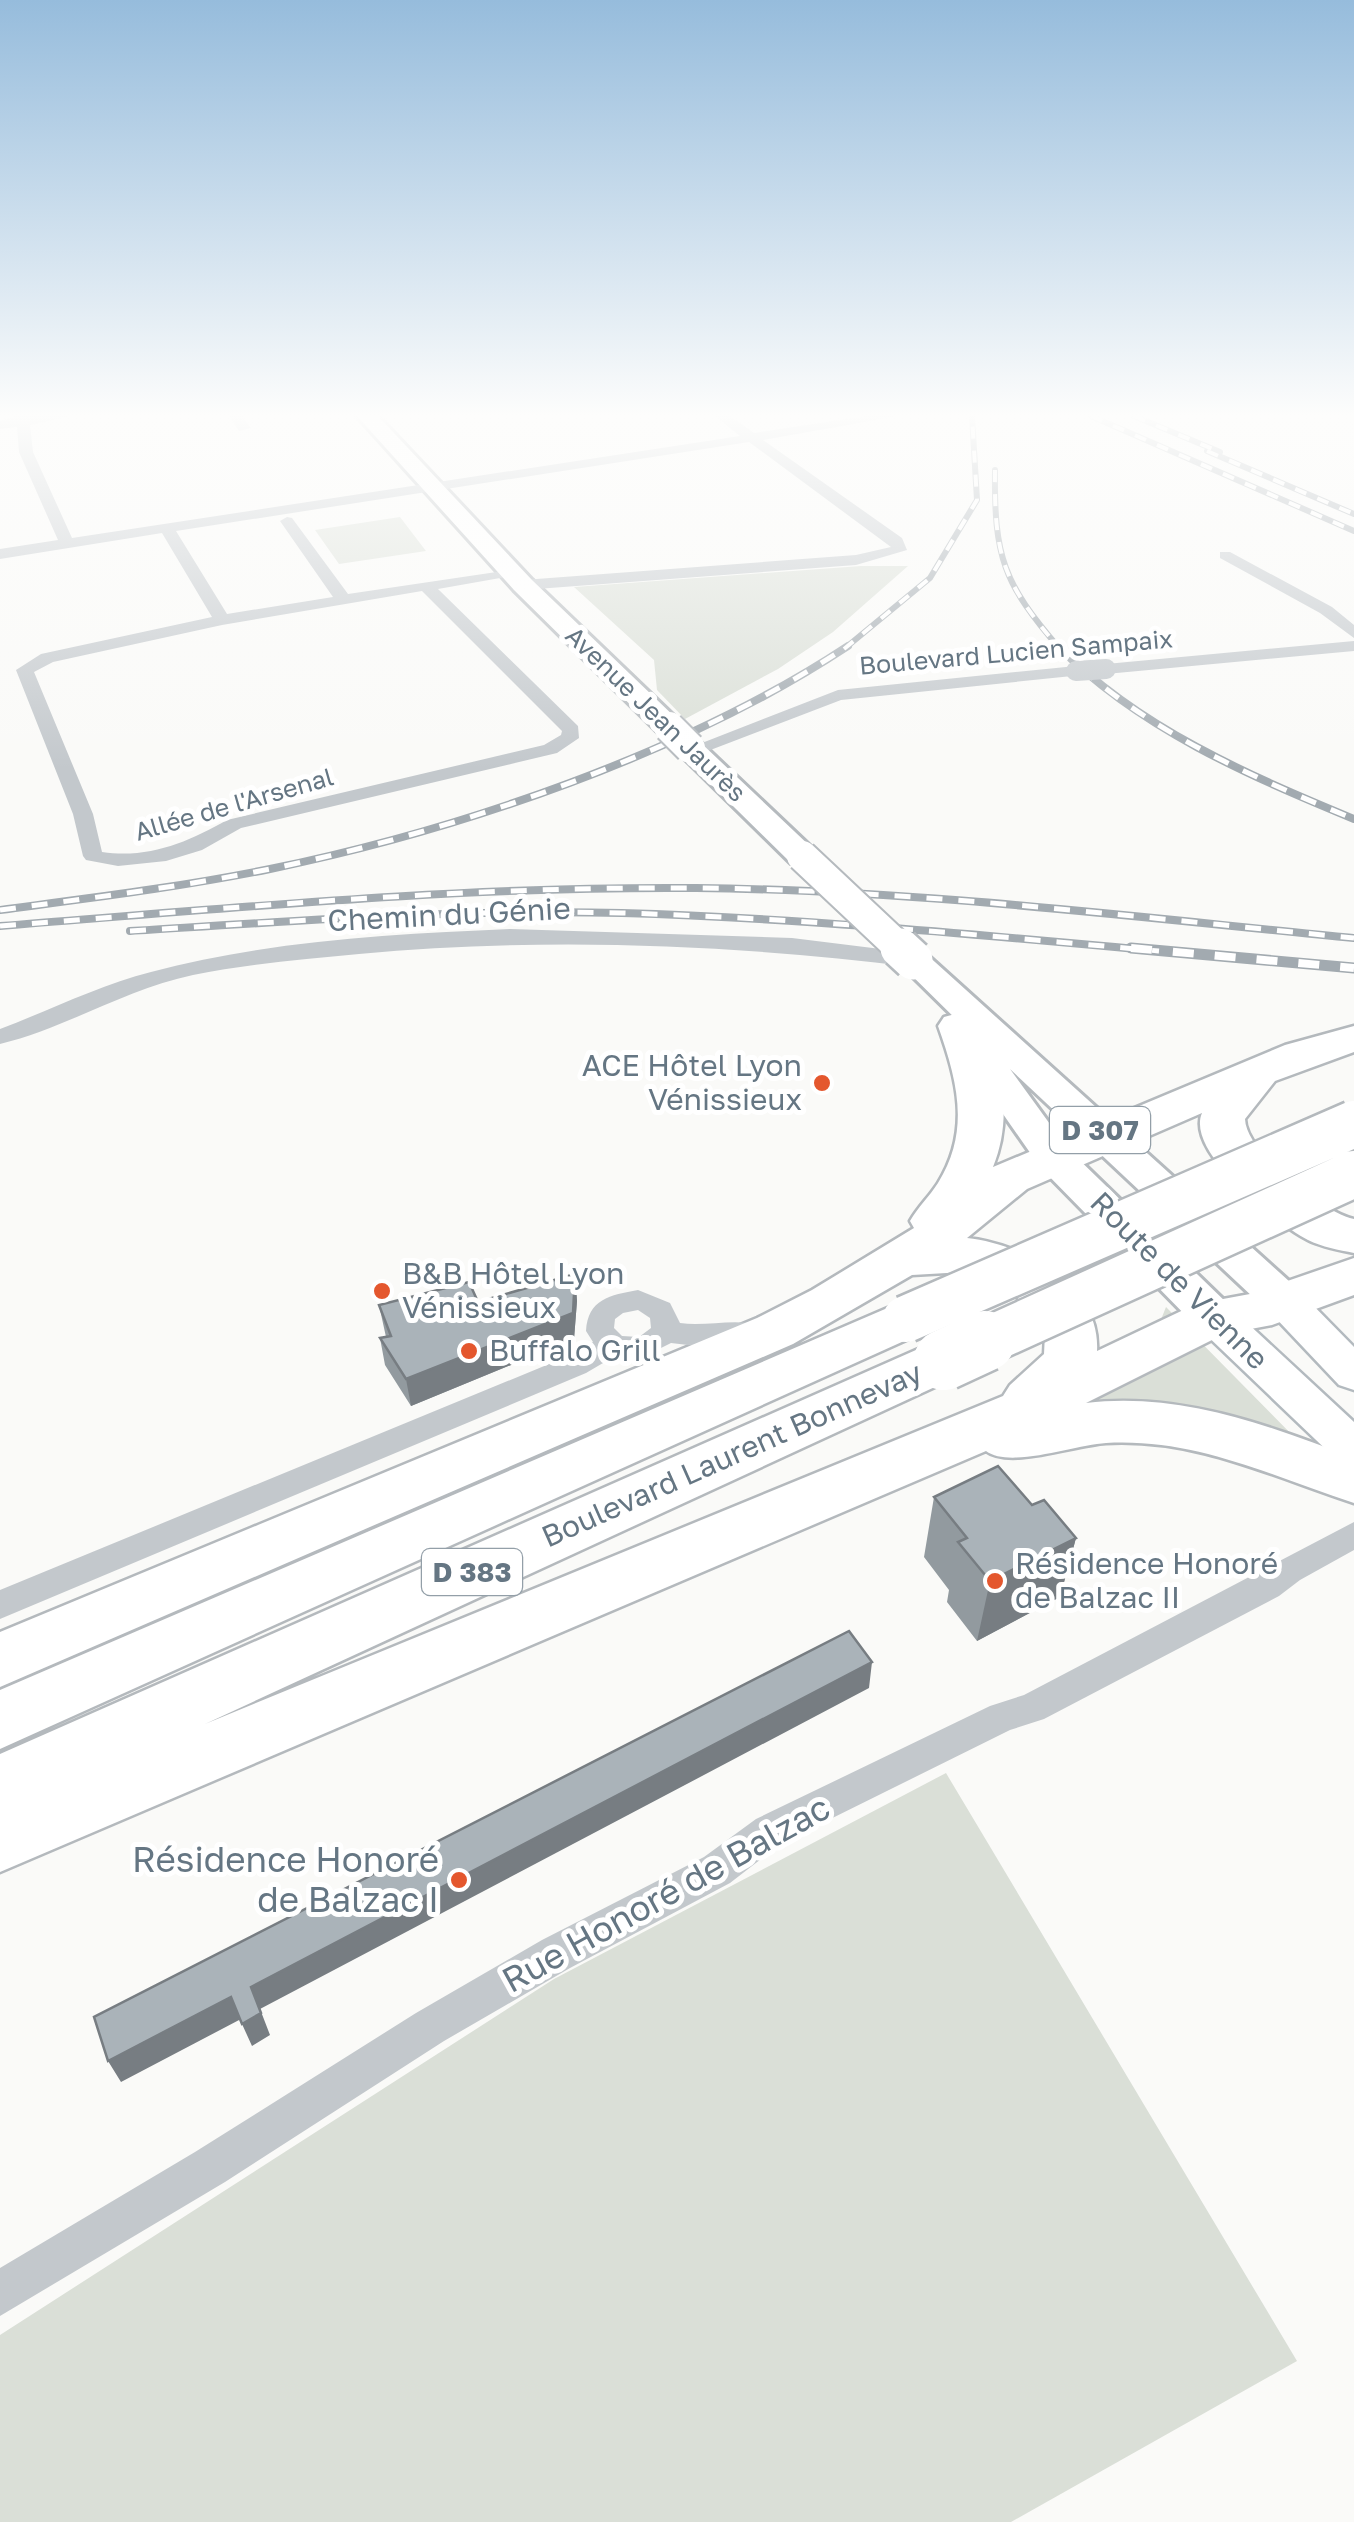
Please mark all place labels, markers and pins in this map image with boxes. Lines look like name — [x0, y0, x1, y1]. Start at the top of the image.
place label: ACE Hôtel Lyon Vénissieux — [582, 1047, 802, 1117]
marker: ACE Hôtel Lyon Vénissieux — [811, 1072, 833, 1094]
place label: B&B Hôtel Lyon Vénissieux — [402, 1255, 624, 1325]
marker: B&B Hôtel Lyon Vénissieux — [371, 1280, 393, 1302]
place label: Buffalo Grill — [489, 1332, 661, 1368]
marker: Buffalo Grill — [458, 1340, 480, 1362]
place label: Résidence Honoré de Balzac II — [1015, 1545, 1278, 1615]
marker: Résidence Honoré de Balzac II — [984, 1570, 1006, 1592]
place label: Résidence Honoré de Balzac I — [132, 1838, 439, 1920]
marker: Résidence Honoré de Balzac I — [448, 1869, 470, 1891]

